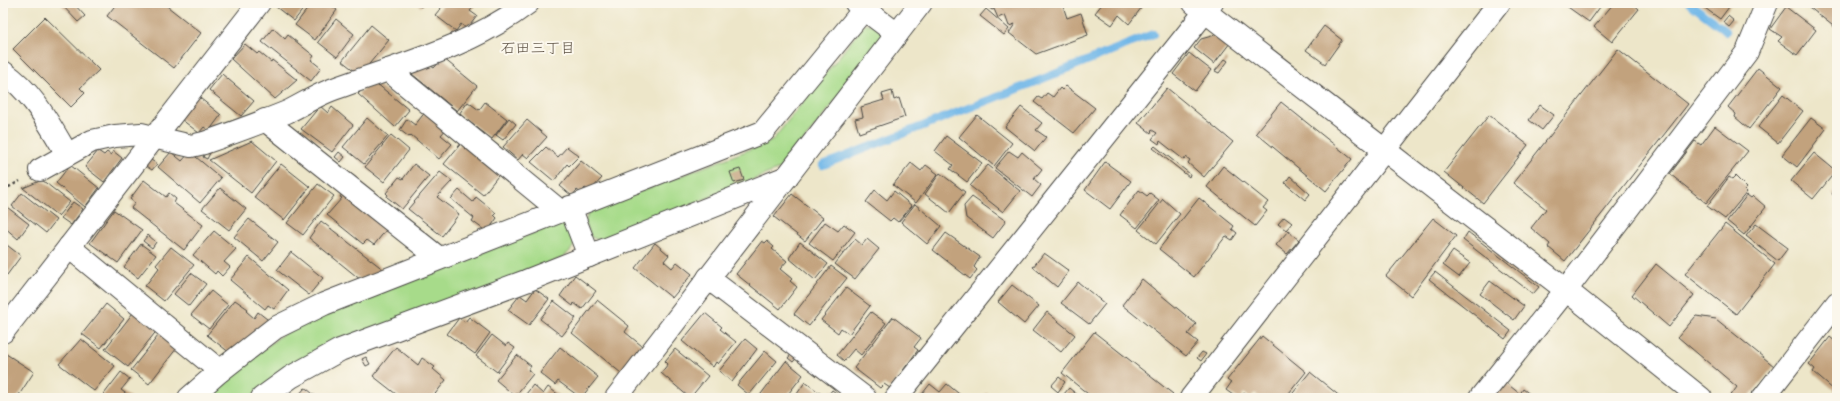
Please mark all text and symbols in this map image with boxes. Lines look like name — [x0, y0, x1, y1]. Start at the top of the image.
district label: 石田三丁目 — [500, 37, 576, 57]

